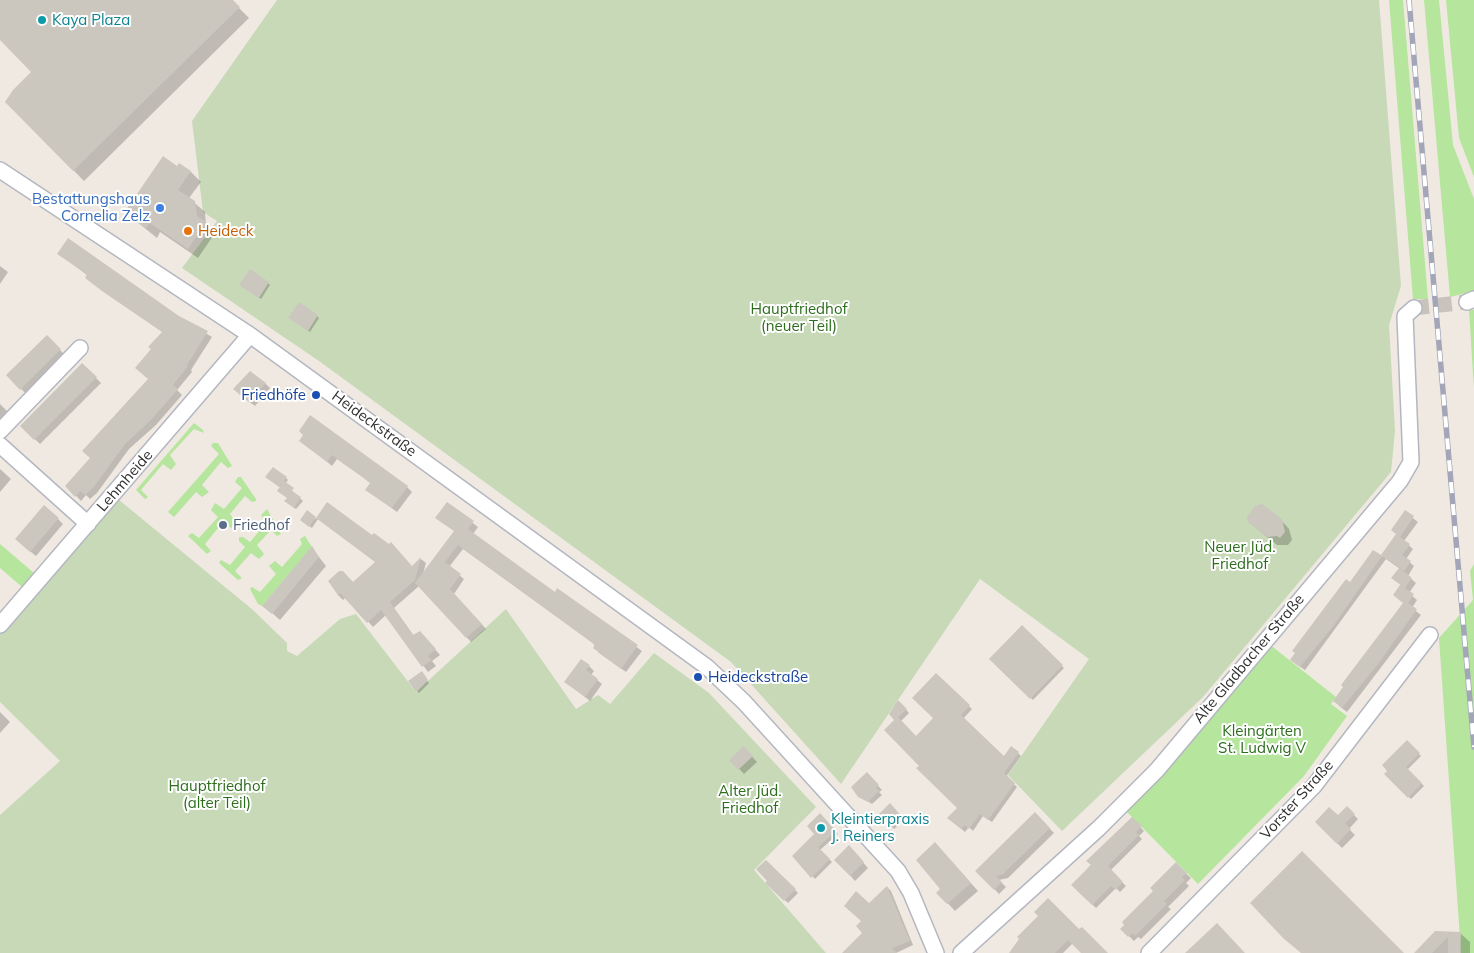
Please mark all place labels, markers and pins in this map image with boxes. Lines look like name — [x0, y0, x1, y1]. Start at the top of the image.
place label: Kaya Plaza — [52, 11, 130, 29]
marker: Kaya Plaza — [36, 14, 48, 26]
place label: Bestattungshaus Cornelia Zelz — [32, 190, 150, 225]
marker: Bestattungshaus Cornelia Zelz — [154, 202, 166, 214]
place label: Heideck — [198, 222, 254, 240]
marker: Heideck — [182, 225, 194, 237]
place label: Friedhöfe — [241, 386, 306, 404]
marker: Friedhöfe — [310, 389, 322, 401]
place label: Friedhof — [233, 516, 290, 534]
marker: Friedhof — [217, 519, 229, 531]
place label: Heideckstraße — [708, 668, 808, 686]
marker: Heideckstraße — [692, 671, 704, 683]
place label: Kleintierpraxis J. Reiners — [831, 810, 929, 845]
marker: Kleintierpraxis J. Reiners — [815, 822, 827, 834]

